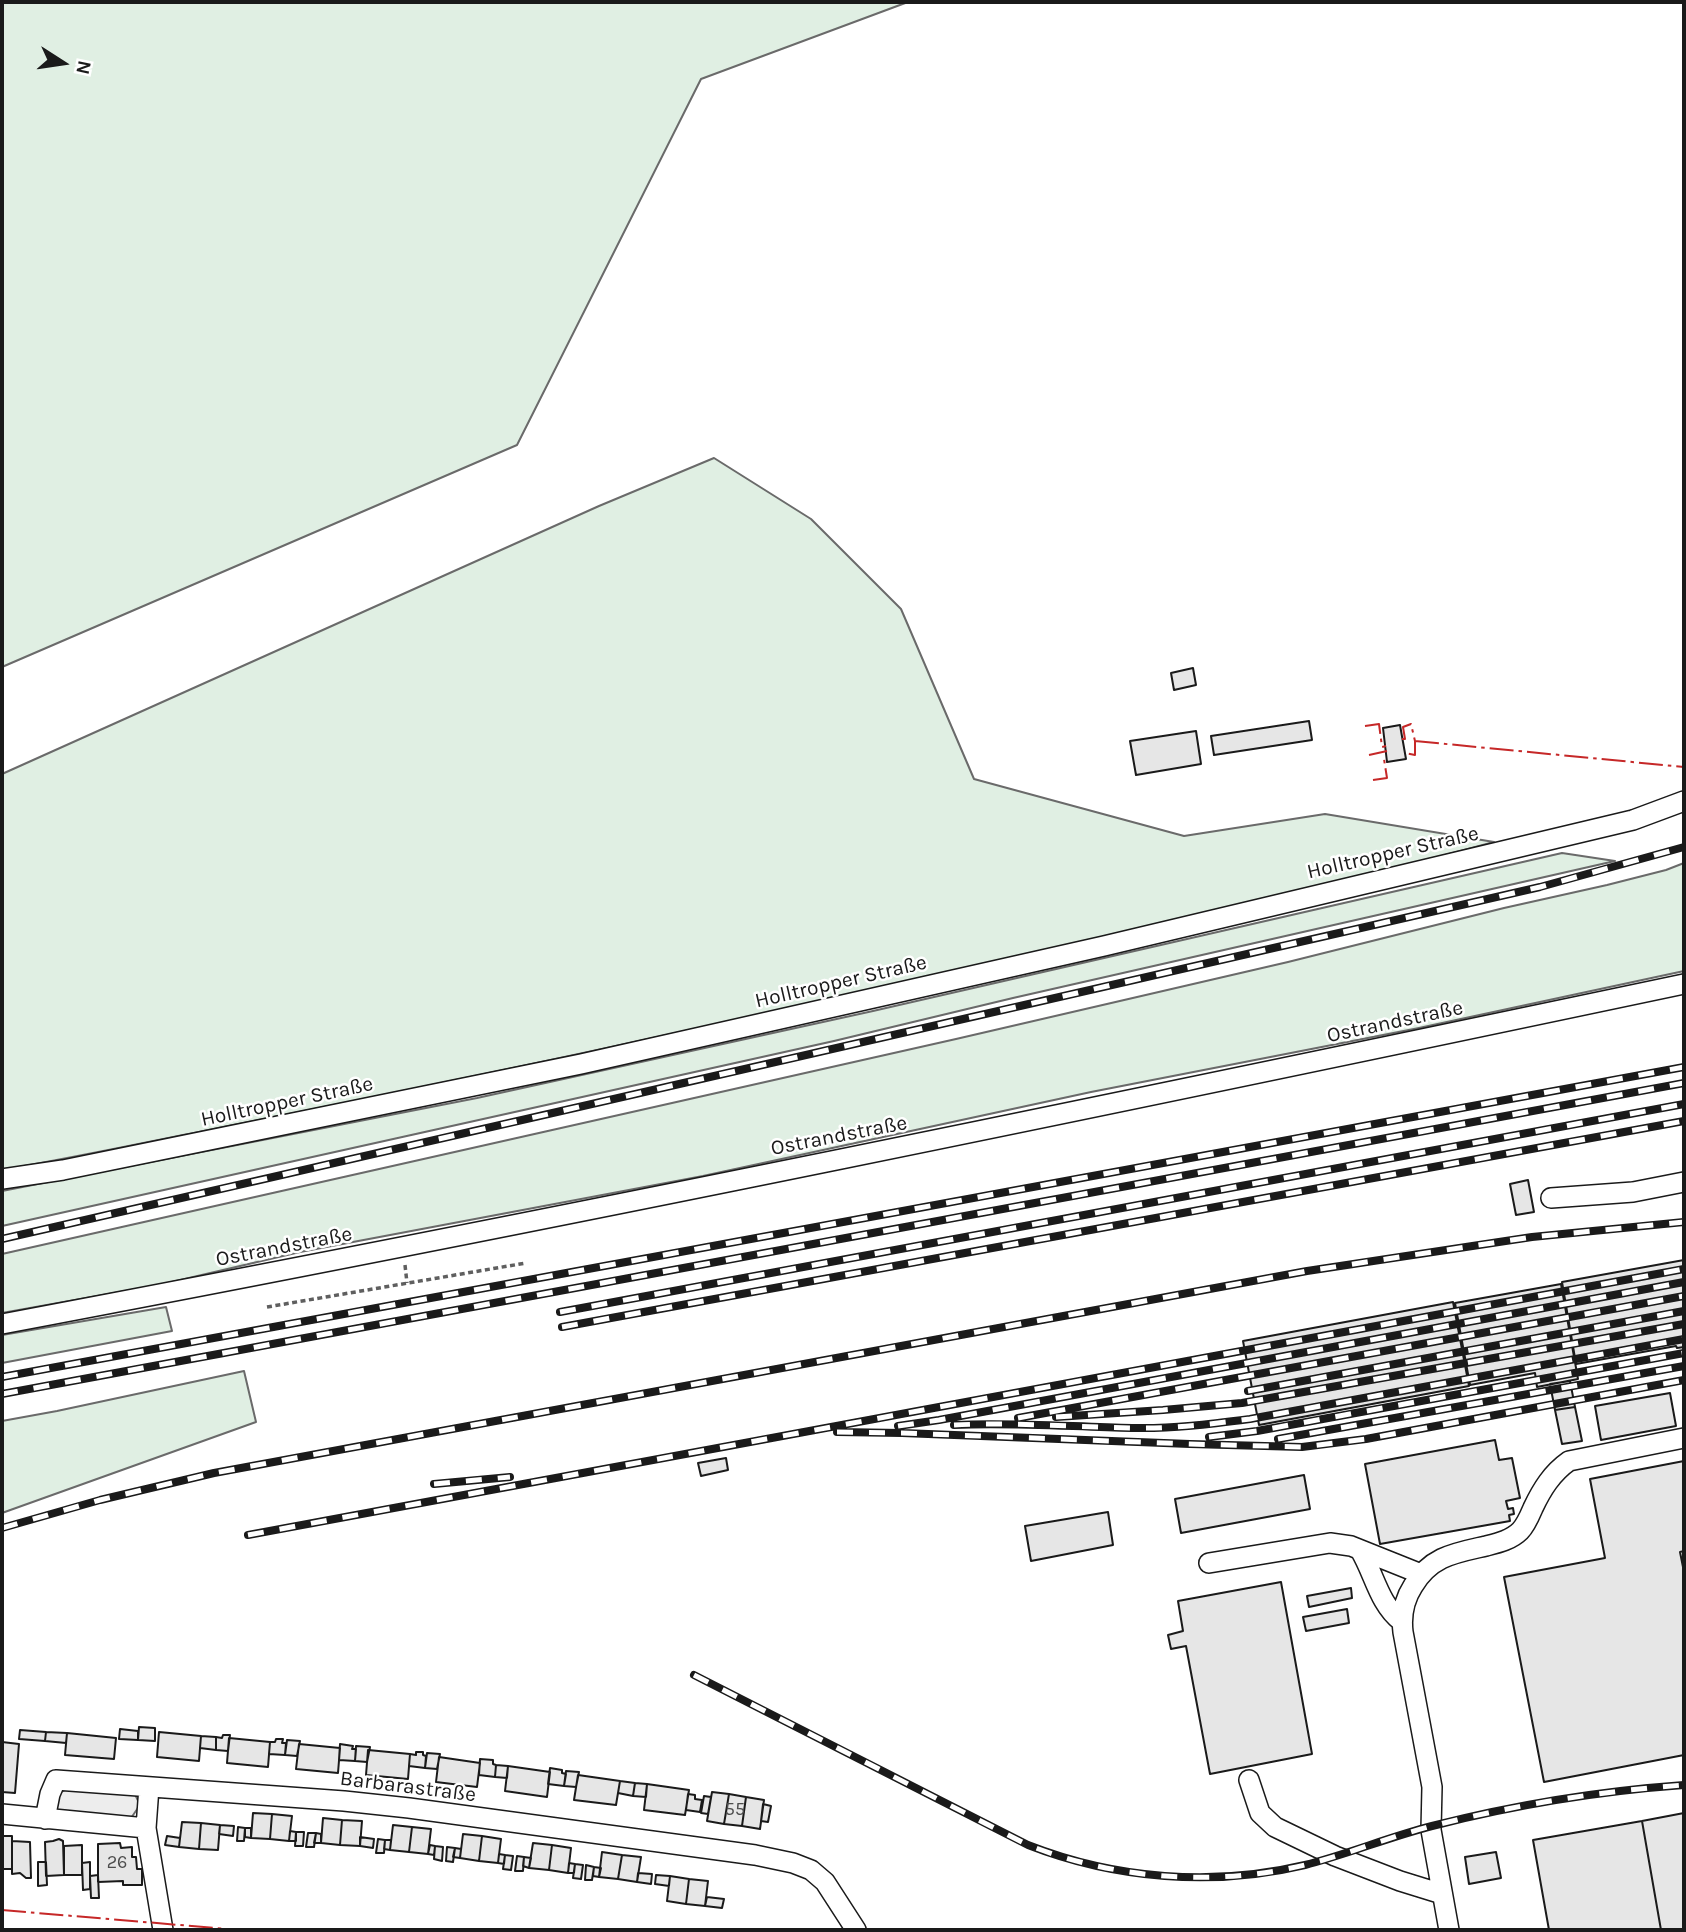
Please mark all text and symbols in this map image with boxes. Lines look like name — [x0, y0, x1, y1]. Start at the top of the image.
north arrow — [28, 28, 98, 98]
text: N — [71, 58, 96, 76]
street label: Holltropper Straße — [1305, 821, 1481, 885]
street label: Holltropper Straße — [753, 950, 929, 1014]
street label: Ostrandstraße — [1325, 995, 1465, 1049]
street label: Holltropper Straße — [199, 1071, 375, 1133]
street label: Ostrandstraße — [769, 1110, 909, 1162]
street label: Ostrandstraße — [214, 1221, 354, 1273]
street label: Barbarastraße — [338, 1766, 478, 1808]
house number: 55 — [725, 1799, 745, 1821]
house number: 26 — [107, 1852, 127, 1874]

